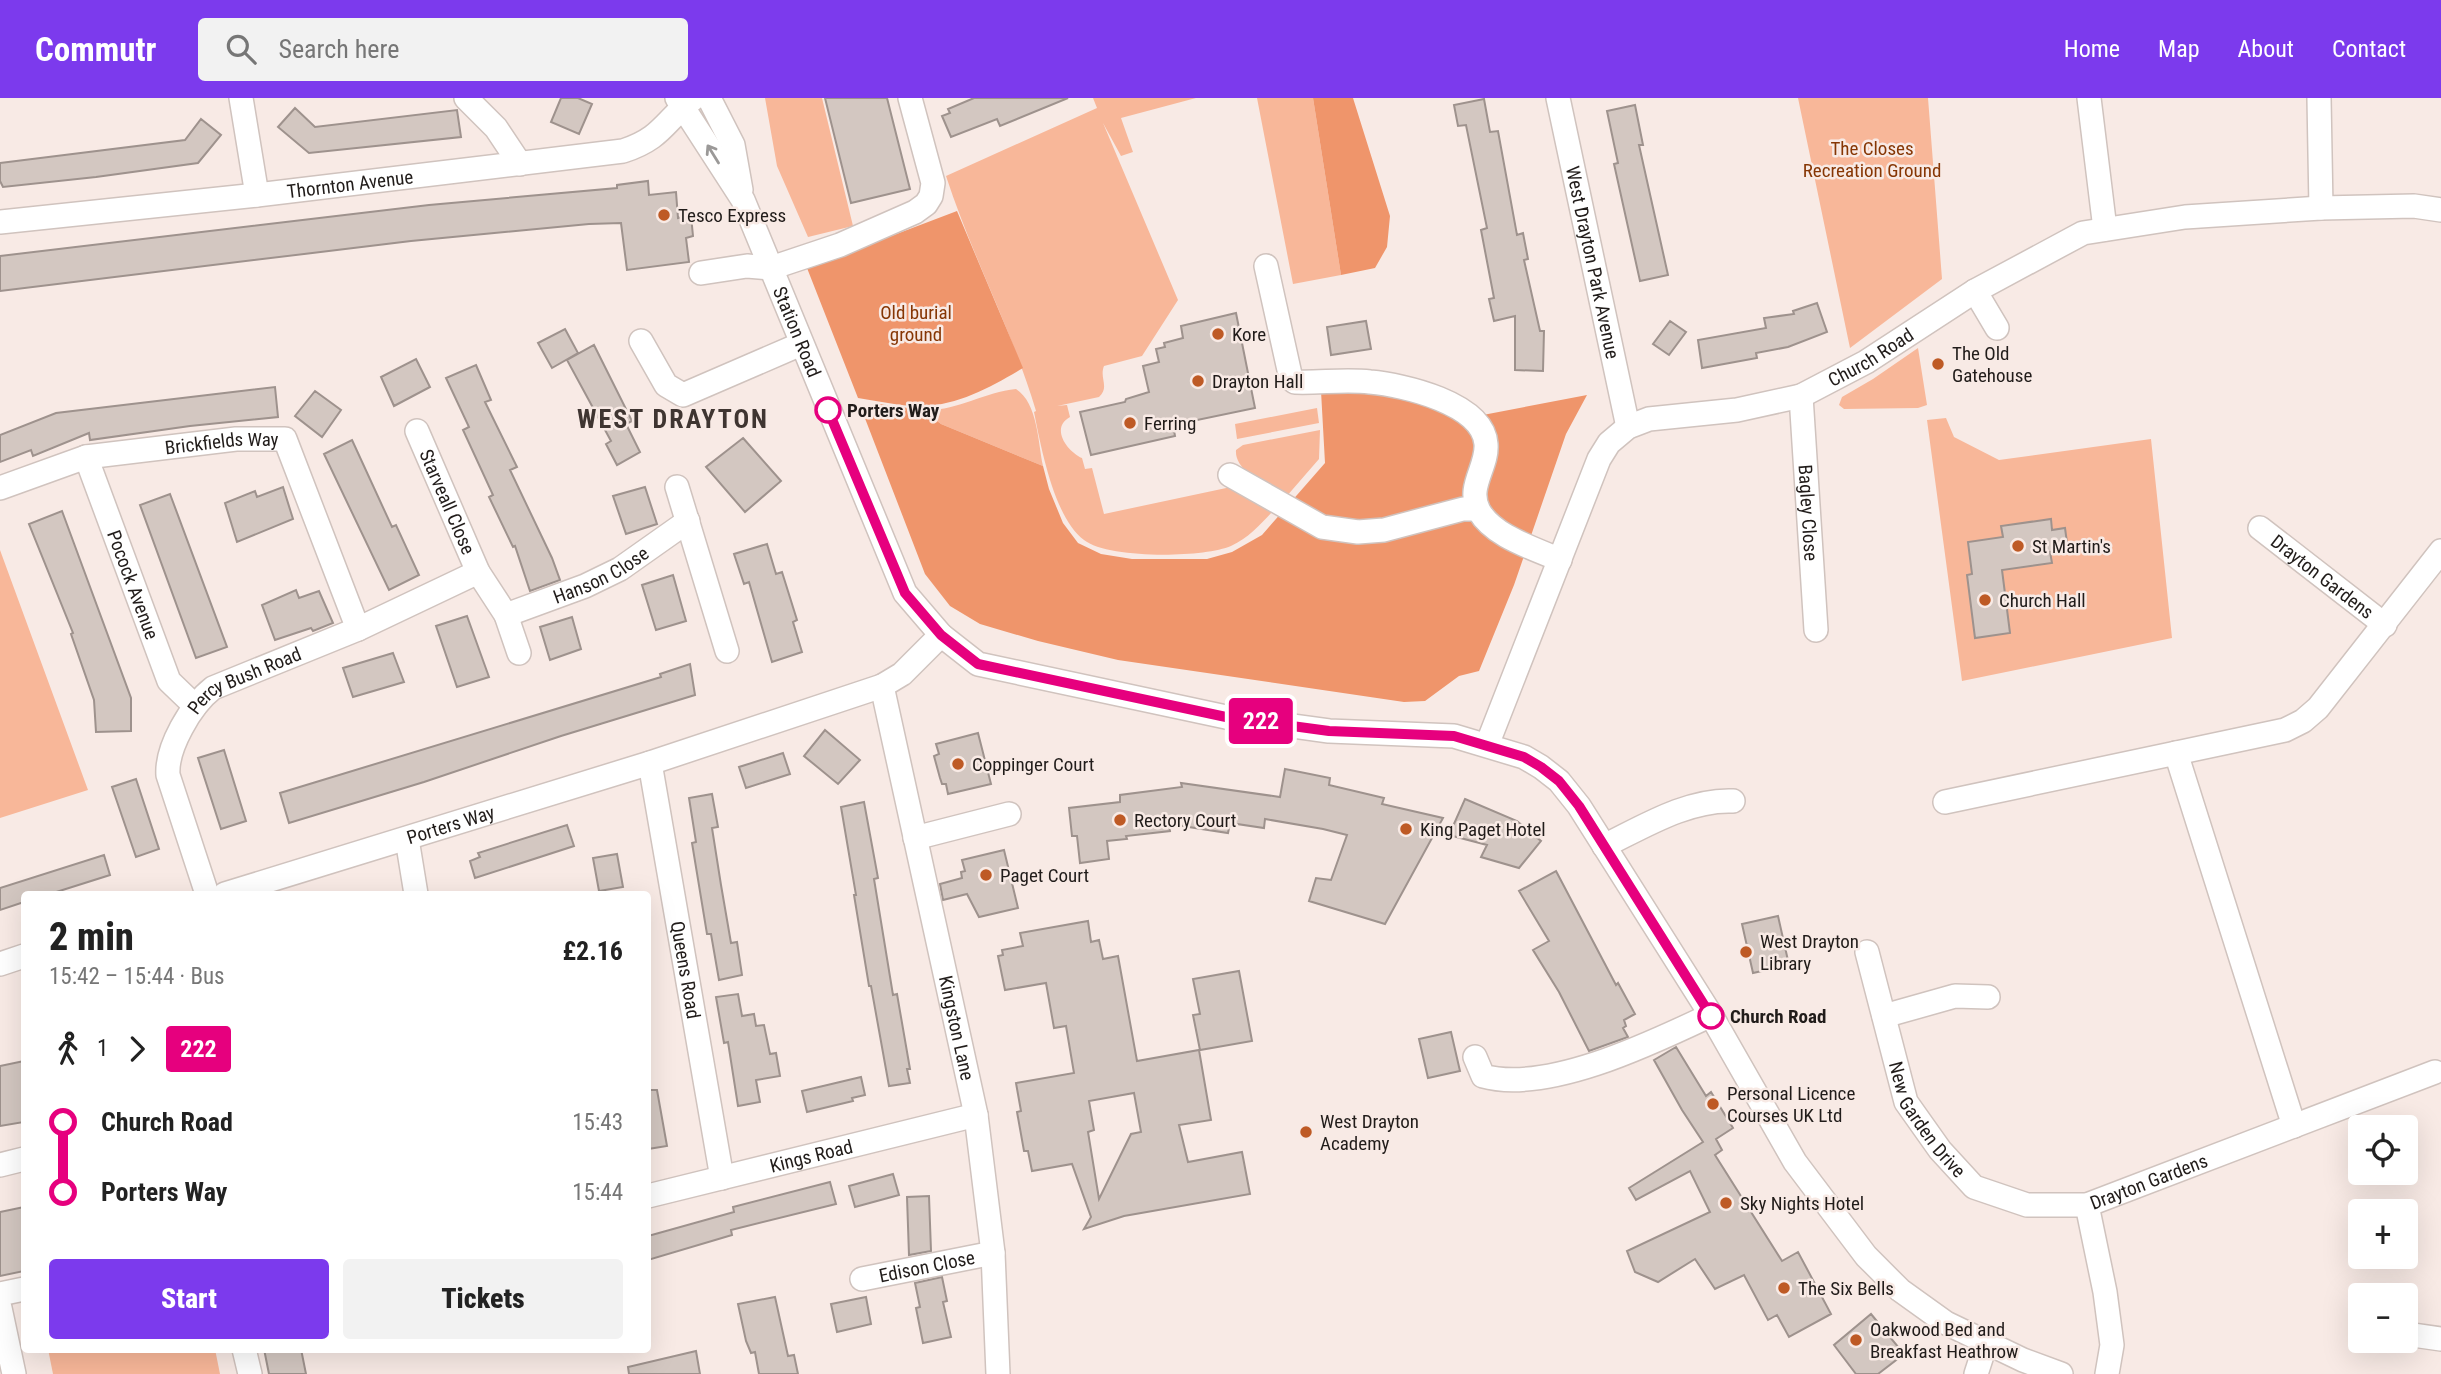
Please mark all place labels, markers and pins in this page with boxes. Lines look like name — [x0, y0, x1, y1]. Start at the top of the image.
place label: Tesco Express — [678, 204, 786, 227]
marker: Tesco Express — [656, 207, 672, 223]
place label: Kore — [1232, 323, 1266, 346]
marker: Kore — [1210, 326, 1226, 342]
place label: The Old Gatehouse — [1952, 342, 2032, 387]
marker: The Old Gatehouse — [1930, 356, 1946, 372]
place label: Drayton Hall — [1212, 370, 1303, 393]
marker: Drayton Hall — [1190, 373, 1206, 389]
marker: Porters Way — [815, 397, 841, 423]
place label: Porters Way — [847, 399, 940, 422]
place label: Ferring — [1144, 412, 1196, 435]
marker: Ferring — [1122, 415, 1138, 431]
place label: St Martin's — [2032, 535, 2111, 558]
marker: St Martin's — [2010, 538, 2026, 554]
place label: Church Hall — [1999, 589, 2086, 612]
marker: Church Hall — [1977, 592, 1993, 608]
place label: Coppinger Court — [972, 753, 1094, 776]
marker: Coppinger Court — [950, 756, 966, 772]
place label: Rectory Court — [1134, 809, 1236, 832]
marker: Rectory Court — [1112, 812, 1128, 828]
place label: King Paget Hotel — [1420, 818, 1546, 841]
marker: King Paget Hotel — [1398, 821, 1414, 837]
place label: Paget Court — [1000, 864, 1089, 887]
marker: Paget Court — [978, 867, 994, 883]
place label: West Drayton Library — [1760, 930, 1859, 975]
marker: West Drayton Library — [1738, 944, 1754, 960]
marker: Church Road — [1698, 1003, 1724, 1029]
place label: Church Road — [1730, 1005, 1826, 1028]
place label: Personal Licence Courses UK Ltd — [1727, 1082, 1855, 1127]
marker: Personal Licence Courses UK Ltd — [1705, 1096, 1721, 1112]
place label: West Drayton Academy — [1320, 1110, 1419, 1155]
marker: West Drayton Academy — [1298, 1124, 1314, 1140]
place label: Sky Nights Hotel — [1740, 1192, 1864, 1215]
marker: Sky Nights Hotel — [1718, 1195, 1734, 1211]
place label: The Six Bells — [1798, 1277, 1894, 1300]
marker: The Six Bells — [1776, 1280, 1792, 1296]
place label: Oakwood Bed and Breakfast Heathrow — [1870, 1318, 2018, 1363]
marker: Oakwood Bed and Breakfast Heathrow — [1848, 1332, 1864, 1348]

